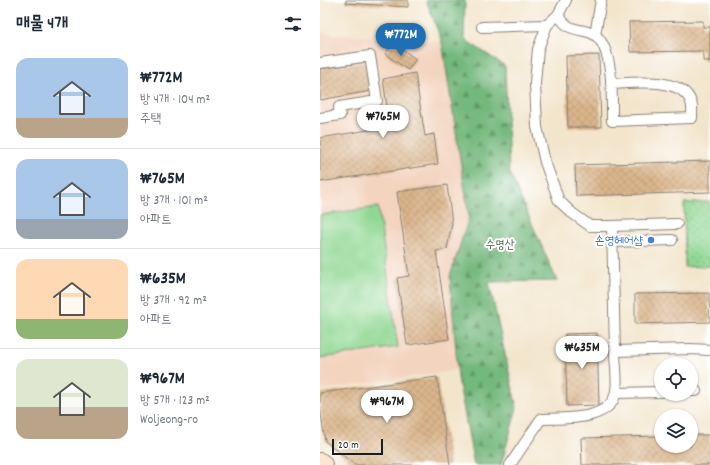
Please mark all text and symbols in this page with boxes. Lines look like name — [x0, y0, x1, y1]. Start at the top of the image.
text: 매물 4개 — [16, 13, 68, 37]
icon: filters — [282, 13, 304, 35]
pin: ₩772M — [373, 23, 429, 57]
text: ₩772M — [385, 26, 417, 45]
text: ₩772M — [140, 67, 182, 91]
icon: home — [48, 74, 96, 122]
text: 방 4개 · 104 m² — [140, 91, 210, 110]
pin: ₩765M — [355, 105, 411, 139]
text: ₩765M — [366, 108, 400, 127]
text: 주택 — [140, 110, 161, 129]
text: ₩765M — [140, 168, 185, 192]
icon: home — [48, 175, 96, 223]
text: 방 3개 · 101 m² — [140, 192, 208, 211]
text: 아파트 — [140, 211, 171, 230]
place label: 손영헤어샵 — [595, 233, 643, 250]
marker: 손영헤어샵 — [646, 235, 656, 245]
park label: 수명산 — [486, 237, 515, 254]
text: ₩635M — [140, 268, 186, 292]
icon: home — [48, 275, 96, 323]
text: 방 3개 · 92 m² — [140, 292, 207, 311]
text: 아파트 — [140, 311, 171, 330]
pin: ₩635M — [554, 336, 610, 370]
text: ₩635M — [565, 339, 600, 358]
map controls — [654, 357, 698, 453]
button: locate — [654, 357, 698, 401]
text: ₩967M — [140, 368, 185, 392]
icon: home — [48, 375, 96, 423]
pin: ₩967M — [359, 390, 415, 424]
text: 방 5개 · 123 m² — [140, 392, 210, 411]
text: ₩967M — [370, 393, 404, 412]
button: layers — [654, 409, 698, 453]
text: Woljeong-ro — [140, 411, 198, 430]
scale bar — [332, 437, 383, 456]
text: 20 m — [338, 438, 359, 454]

